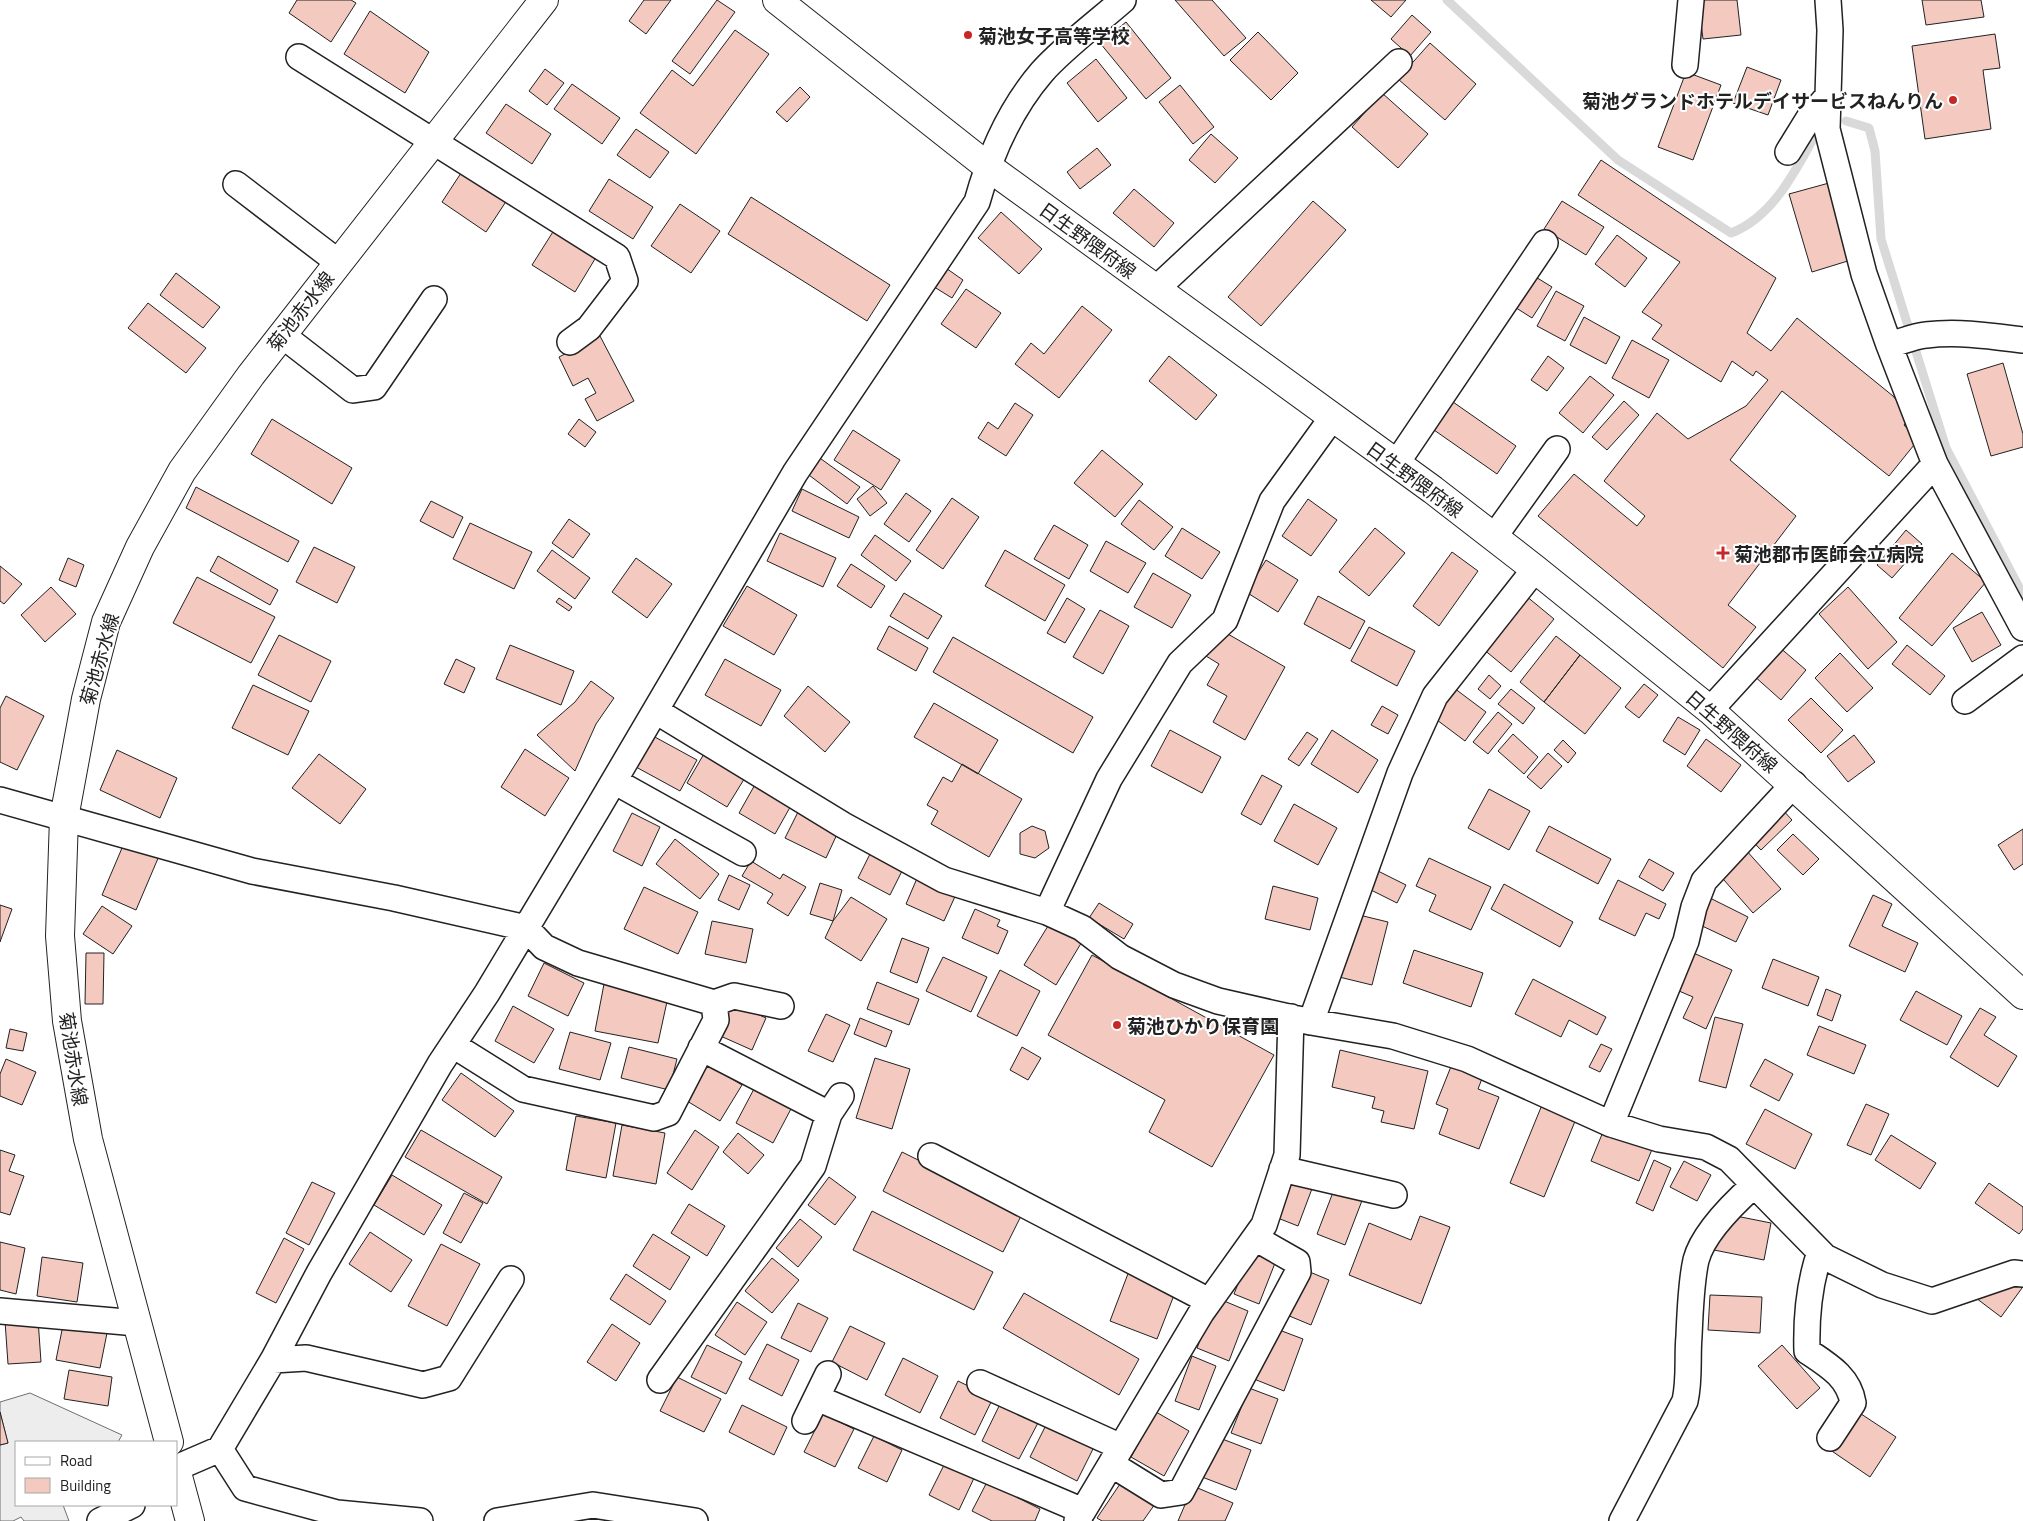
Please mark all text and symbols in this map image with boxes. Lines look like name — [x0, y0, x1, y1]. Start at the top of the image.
place label: 菊池女子高等学校 — [978, 21, 1130, 50]
marker: 菊池女子高等学校 — [962, 29, 974, 41]
place label: 菊池グランドホテルデイサービスねんりん — [1582, 86, 1943, 115]
marker: 菊池グランドホテルデイサービスねんりん — [1947, 94, 1959, 106]
street label: 日生野隈府線 — [1033, 195, 1143, 285]
street label: 菊池赤水線 — [259, 265, 341, 357]
street label: 日生野隈府線 — [1360, 434, 1470, 524]
place label: 菊池郡市医師会立病院 — [1734, 539, 1924, 568]
marker: 菊池郡市医師会立病院 — [1716, 546, 1730, 560]
street label: 菊池赤水線 — [72, 609, 126, 709]
street label: 日生野隈府線 — [1679, 683, 1785, 779]
street label: 菊池赤水線 — [52, 1010, 96, 1108]
place label: 菊池ひかり保育園 — [1127, 1011, 1279, 1040]
marker: 菊池ひかり保育園 — [1111, 1019, 1123, 1031]
legend — [15, 1441, 178, 1506]
text: Road — [60, 1449, 92, 1472]
text: Building — [60, 1474, 111, 1497]

